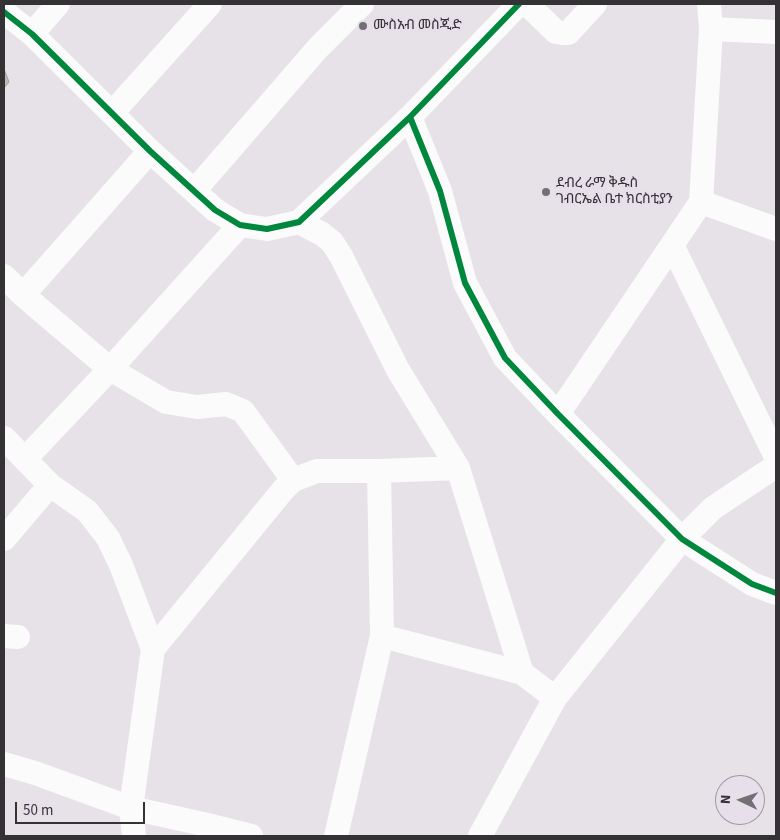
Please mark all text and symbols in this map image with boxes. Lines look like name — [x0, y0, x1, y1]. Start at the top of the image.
place label: ሙስአብ መስጂድ — [373, 18, 462, 34]
marker: ሙስአብ መስጂድ — [357, 20, 369, 32]
place label: ደብረ ራማ ቅዱስ ገብርኤል ቤተ ክርስቲያን — [556, 176, 673, 208]
marker: ደብረ ራማ ቅዱስ ገብርኤል ቤተ ክርስቲያን — [540, 186, 552, 198]
north arrow — [715, 775, 765, 825]
scale bar — [18, 792, 148, 824]
text: N — [716, 794, 736, 804]
text: 50 m — [23, 800, 53, 821]

